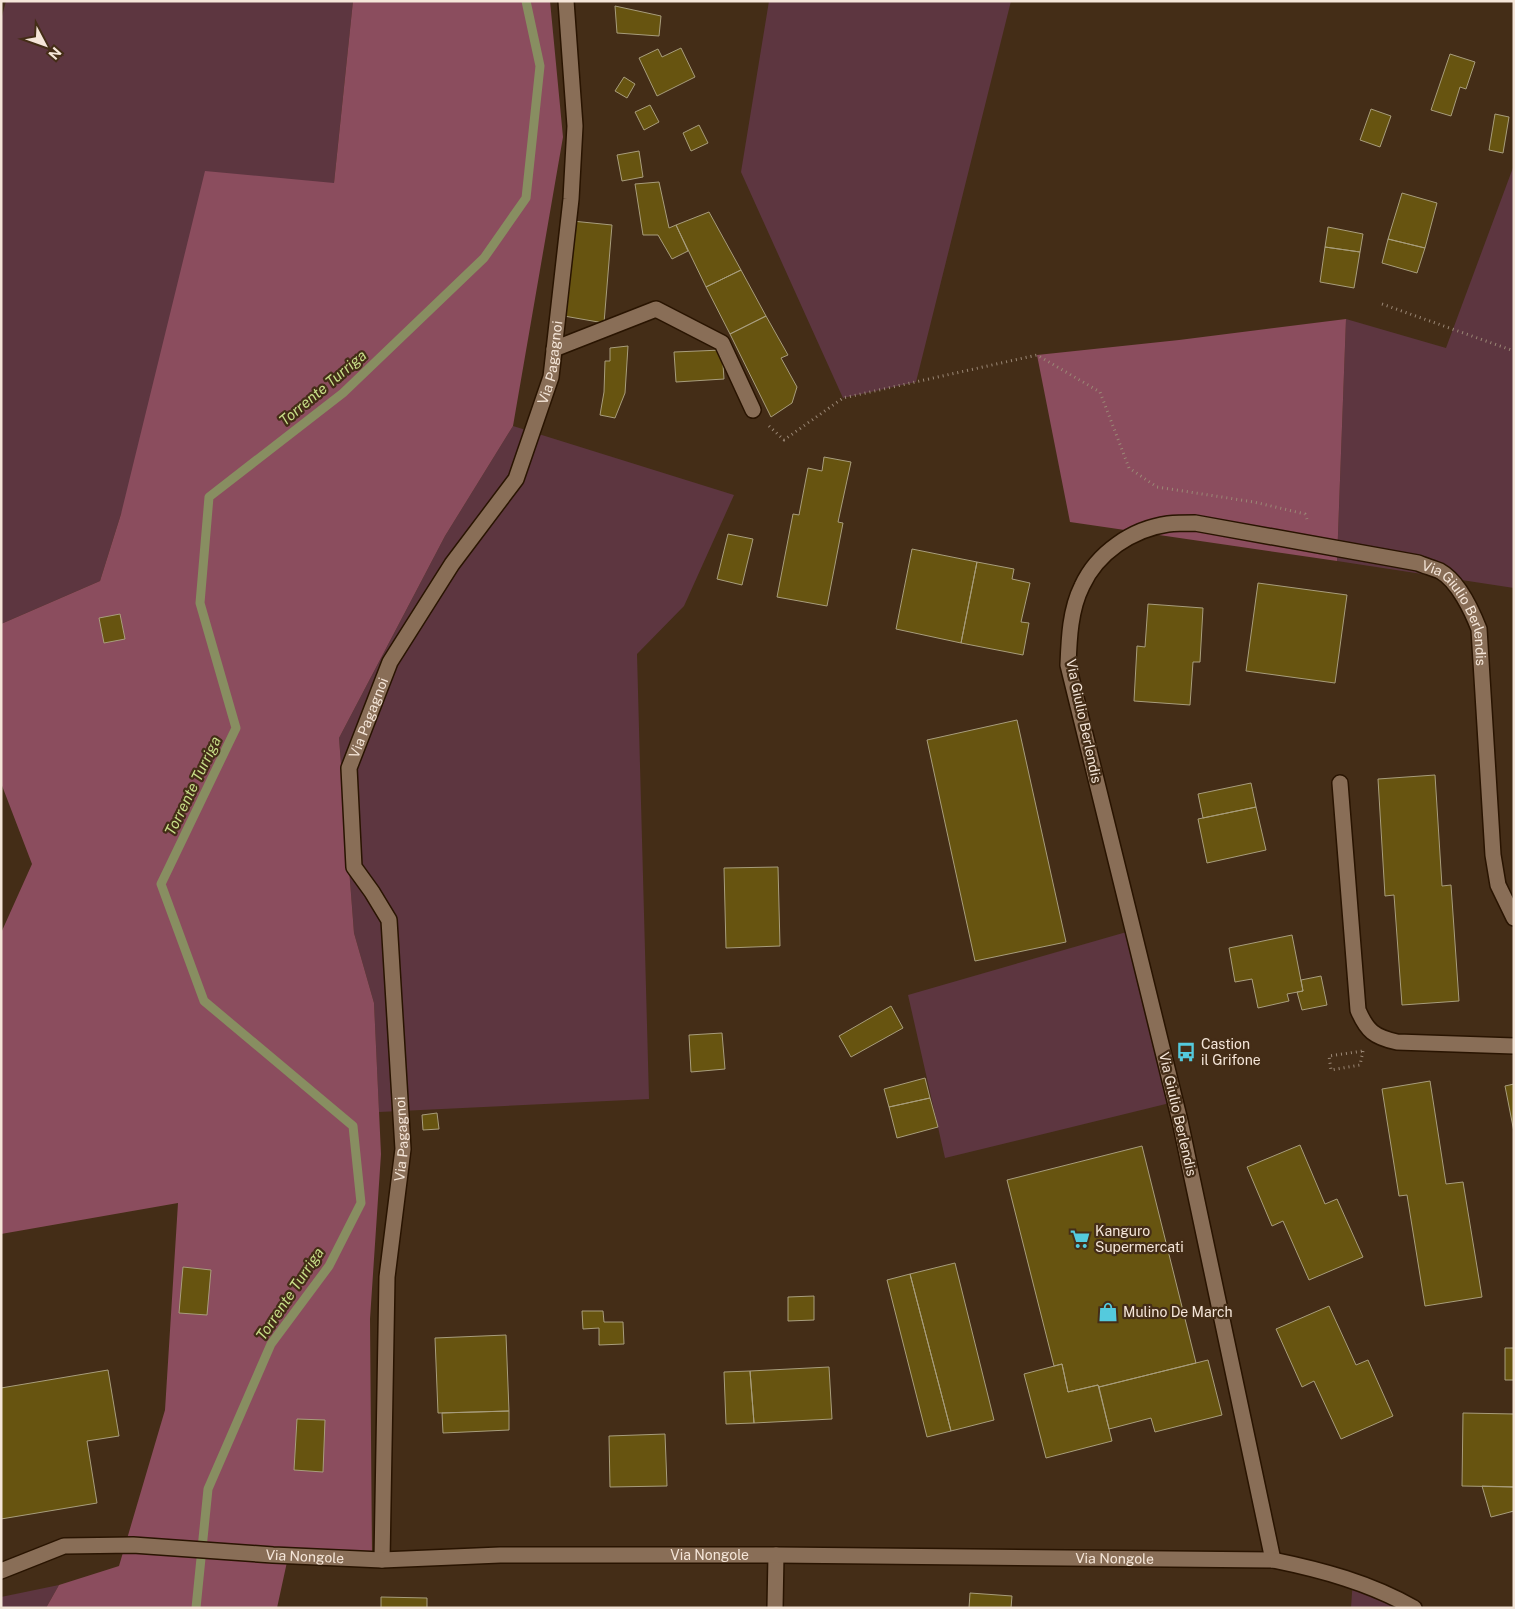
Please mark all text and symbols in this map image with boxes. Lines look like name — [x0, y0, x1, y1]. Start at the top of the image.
north arrow — [20, 20, 70, 70]
text: N — [45, 44, 64, 63]
street label: Via Pagagnoi — [534, 320, 565, 407]
water label: Torrente Turriga — [276, 346, 370, 429]
street label: Via Giulio Berlendis — [1420, 557, 1489, 666]
street label: Via Giulio Berlendis — [1063, 657, 1105, 785]
street label: Via Pagagnoi — [346, 675, 391, 760]
water label: Torrente Turriga — [161, 733, 224, 838]
place label: Castion il Grifone — [1201, 1036, 1261, 1068]
bus stop icon: Castion il Grifone — [1175, 1041, 1197, 1063]
street label: Via Giulio Berlendis — [1156, 1051, 1200, 1177]
street label: Via Pagagnoi — [391, 1096, 411, 1182]
place label: Kanguro Supermercati — [1095, 1223, 1184, 1255]
supermarket icon: Kanguro Supermercati — [1069, 1228, 1091, 1250]
water label: Torrente Turriga — [252, 1244, 327, 1343]
shop icon: Mulino De March — [1097, 1301, 1119, 1323]
place label: Mulino De March — [1123, 1304, 1233, 1320]
street label: Via Nongole — [265, 1546, 345, 1566]
street label: Via Nongole — [670, 1547, 749, 1563]
street label: Via Nongole — [1075, 1550, 1154, 1567]

